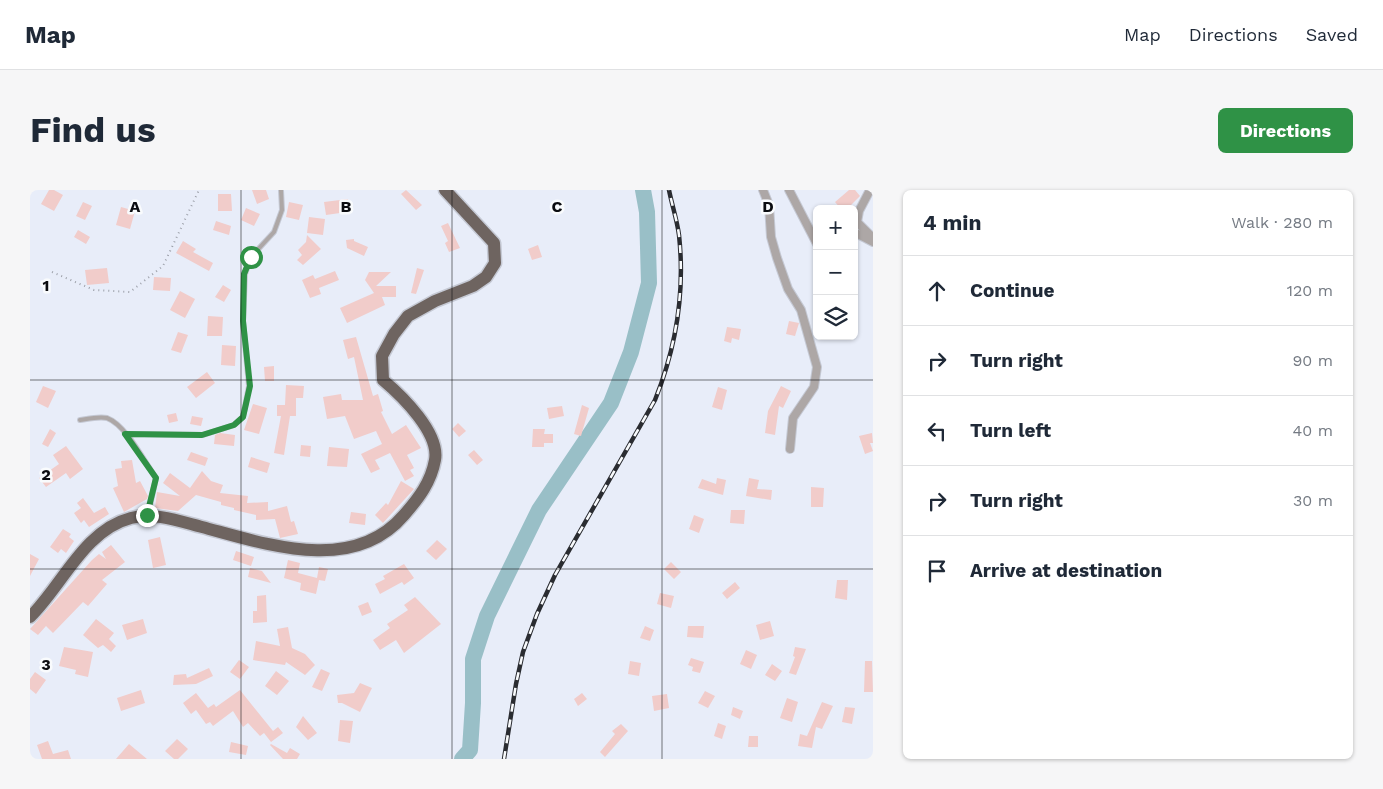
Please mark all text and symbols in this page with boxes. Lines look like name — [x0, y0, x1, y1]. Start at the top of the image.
text: Map — [25, 21, 76, 49]
text: Map — [1124, 24, 1161, 45]
text: Directions — [1189, 24, 1278, 45]
text: Saved — [1306, 24, 1358, 45]
button: Directions — [1218, 108, 1353, 153]
text: Find us — [30, 109, 156, 151]
text: A — [130, 197, 141, 216]
text: B — [341, 197, 352, 216]
text: C — [552, 197, 563, 216]
text: D — [762, 197, 774, 216]
map controls — [813, 205, 858, 340]
button: + — [813, 205, 858, 250]
text: 4 min — [923, 210, 981, 235]
text: Walk · 280 m — [1231, 213, 1333, 232]
route start — [240, 246, 263, 269]
button: − — [813, 250, 858, 295]
text: 1 — [43, 276, 49, 295]
icon: ahead — [923, 277, 951, 305]
text: Continue — [970, 279, 1054, 302]
text: 120 m — [1287, 281, 1333, 300]
button: layers — [813, 295, 858, 340]
icon: right — [923, 347, 951, 375]
text: Turn right — [970, 349, 1063, 372]
text: 90 m — [1292, 351, 1333, 370]
icon: left — [923, 417, 951, 445]
text: Turn left — [970, 419, 1051, 442]
text: 40 m — [1293, 421, 1333, 440]
text: 2 — [41, 465, 51, 484]
icon: right — [923, 487, 951, 515]
text: Turn right — [970, 489, 1063, 512]
text: 30 m — [1293, 491, 1333, 510]
route end — [136, 504, 159, 527]
icon: arrive — [923, 557, 951, 585]
text: Arrive at destination — [970, 559, 1162, 582]
text: 3 — [41, 655, 51, 674]

